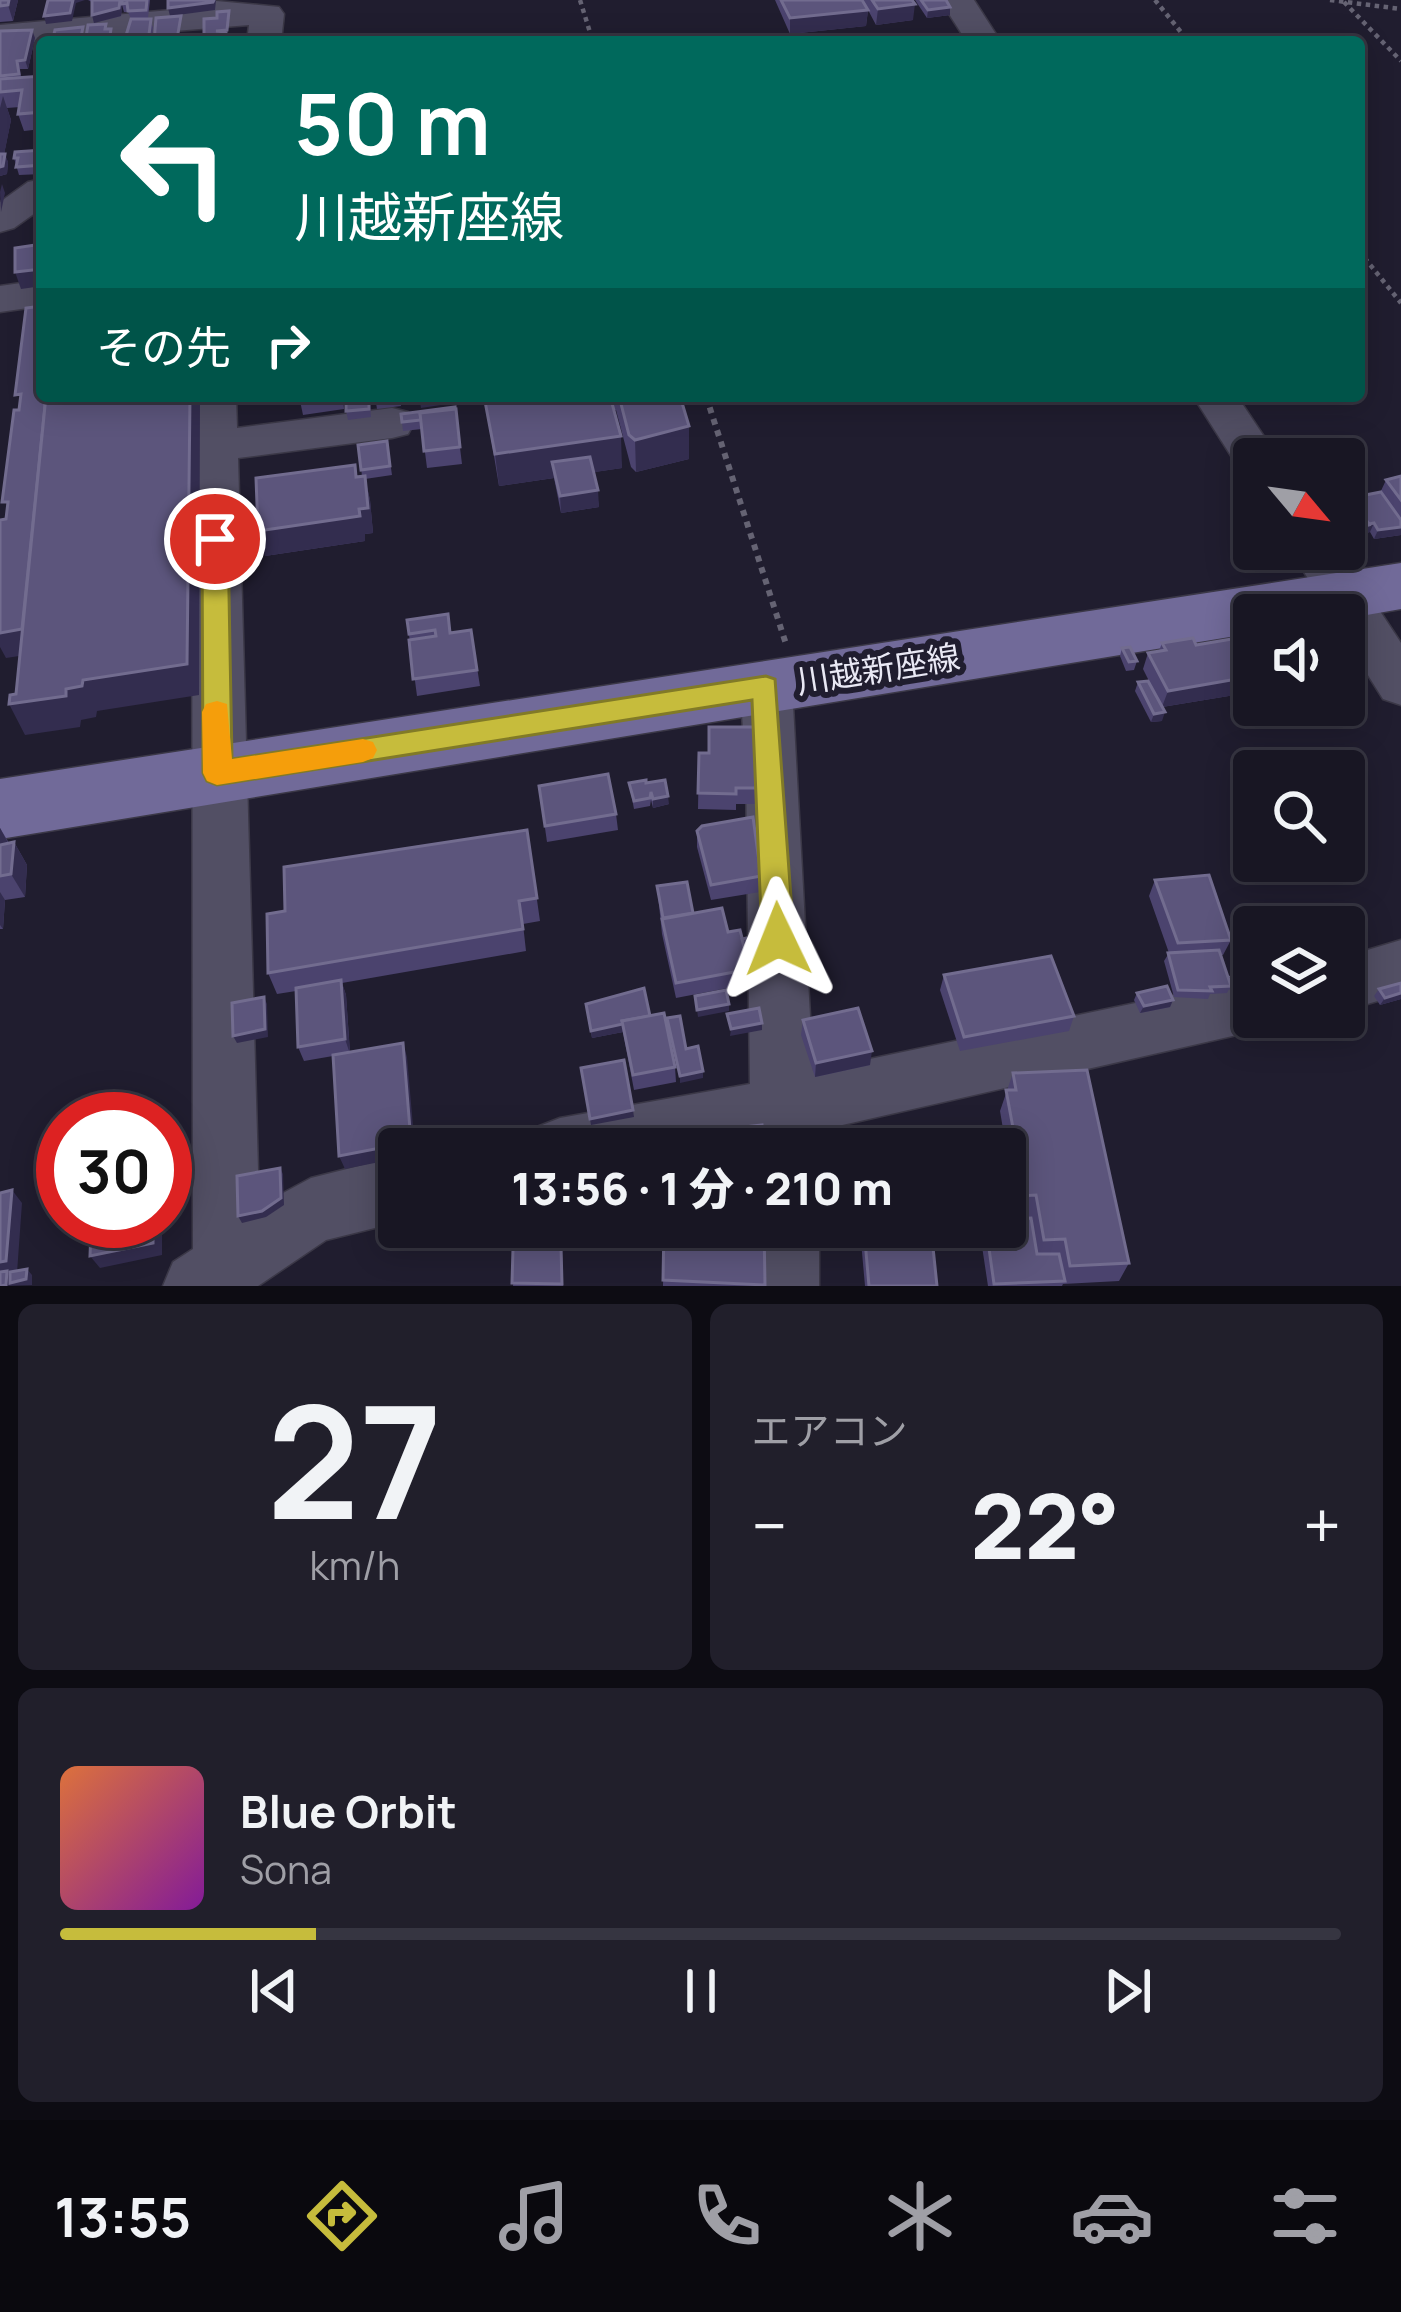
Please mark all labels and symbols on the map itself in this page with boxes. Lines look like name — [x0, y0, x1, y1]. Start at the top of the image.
north arrow — [1233, 438, 1365, 570]
pin — [164, 488, 266, 590]
street label: 川越新座線 — [793, 633, 963, 704]
position arrow — [715, 876, 841, 1002]
speed limit sign: 30 — [36, 1092, 192, 1248]

